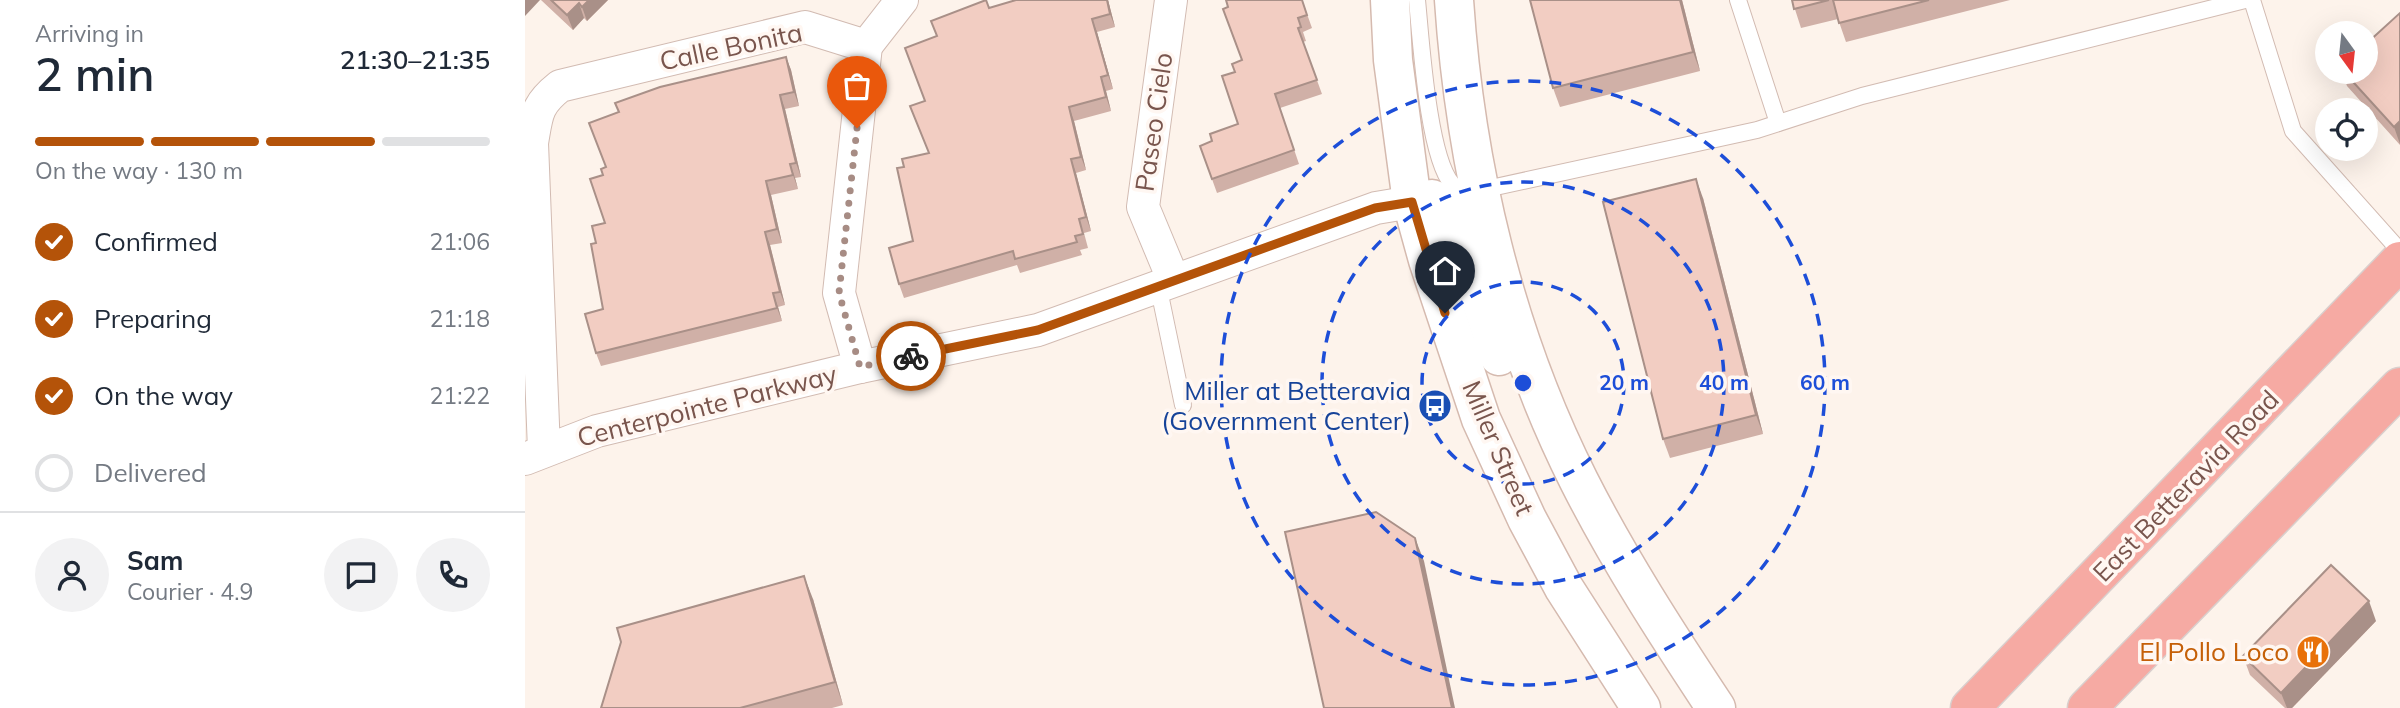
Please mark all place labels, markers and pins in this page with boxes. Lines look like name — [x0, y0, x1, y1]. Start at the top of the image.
pin — [827, 56, 887, 128]
pin — [1415, 241, 1475, 313]
centre of rings — [1511, 371, 1535, 395]
place label: Miller at Betteravia (Government Center) — [1161, 374, 1411, 437]
bus stop icon: Miller at Betteravia (Government Center) — [1416, 387, 1454, 425]
restaurant icon: El Pollo Loco — [2294, 633, 2332, 671]
place label: El Pollo Loco — [2139, 635, 2289, 668]

